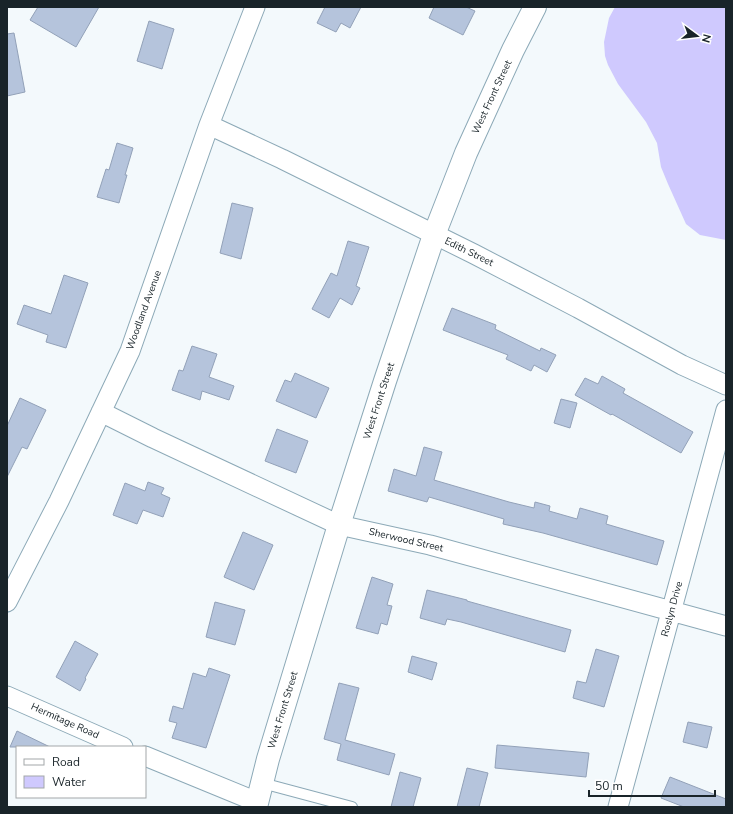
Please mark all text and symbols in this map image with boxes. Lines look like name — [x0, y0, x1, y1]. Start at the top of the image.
north arrow — [677, 16, 717, 56]
text: N — [698, 33, 714, 44]
street label: West Front Street — [469, 57, 515, 136]
street label: Edith Street — [442, 234, 496, 270]
street label: Woodland Avenue — [123, 268, 165, 352]
street label: West Front Street — [360, 360, 398, 441]
street label: Sherwood Street — [367, 525, 445, 556]
street label: Roslyn Drive — [658, 580, 686, 638]
street label: West Front Street — [265, 669, 302, 750]
street label: Hermitage Road — [29, 700, 101, 742]
legend — [16, 746, 146, 798]
text: Road — [52, 754, 80, 770]
scale bar — [589, 772, 715, 798]
text: Water — [52, 774, 86, 790]
text: 50 m — [595, 778, 623, 794]

